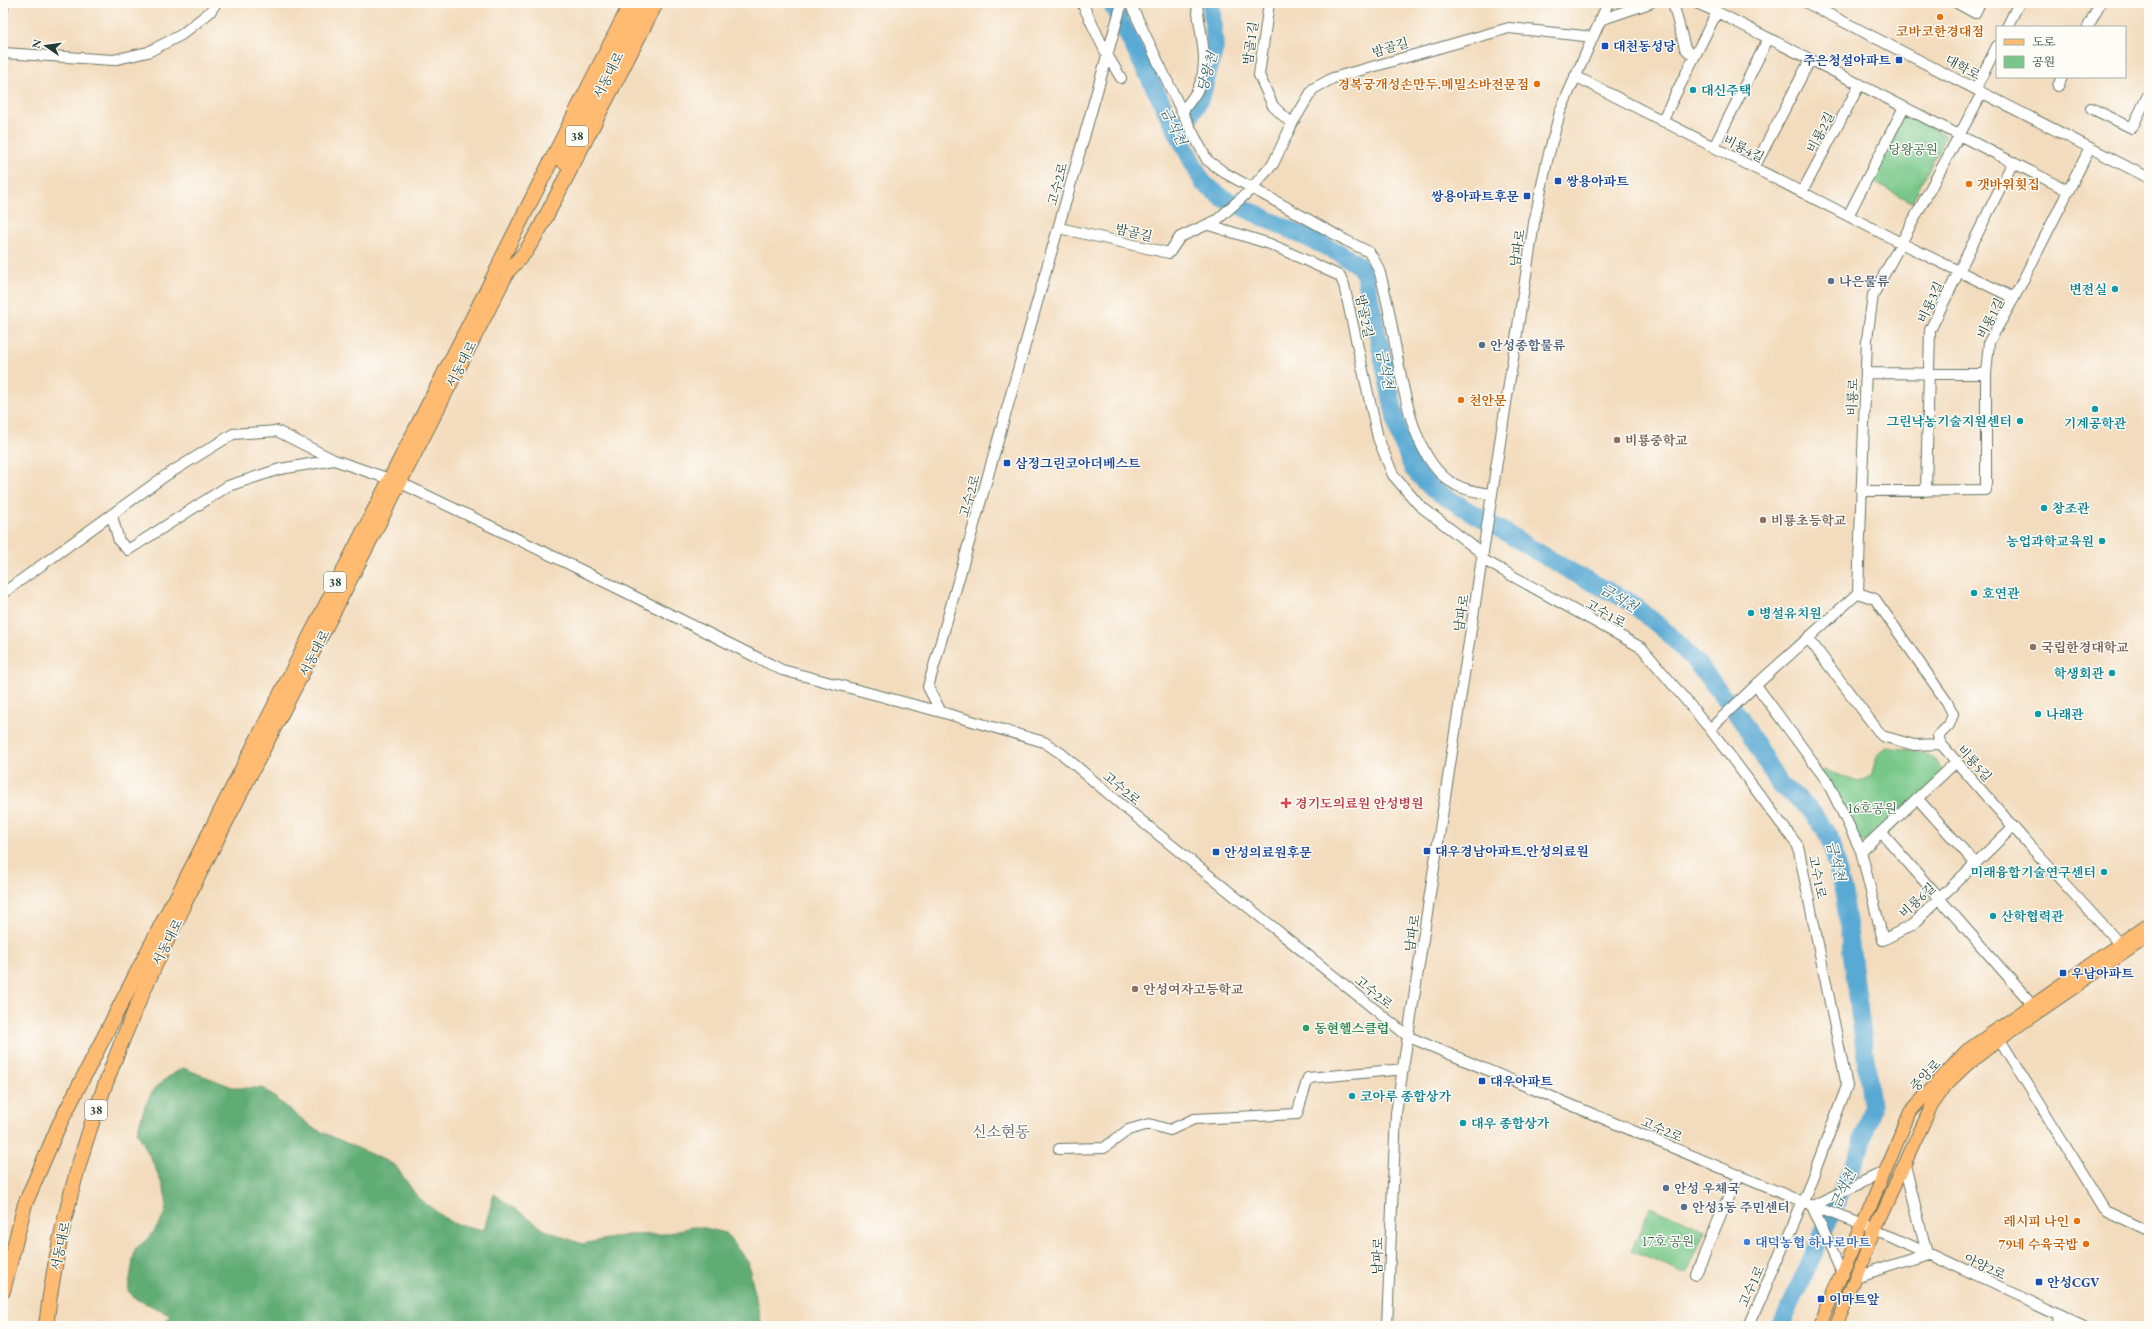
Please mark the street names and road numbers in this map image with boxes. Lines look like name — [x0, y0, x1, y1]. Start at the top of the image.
street label: 밤골1길 — [1239, 20, 1262, 66]
street label: 밤골길 — [1370, 34, 1411, 61]
street label: 서동대로 — [589, 49, 628, 101]
street label: 대학로 — [1942, 51, 1984, 84]
street label: 비룡2길 — [1803, 109, 1838, 156]
road number: 38 — [566, 126, 588, 146]
street label: 비룡4길 — [1720, 131, 1767, 166]
street label: 고수2로 — [1044, 160, 1071, 208]
street label: 밤골길 — [1114, 220, 1154, 245]
street label: 남파로 — [1506, 228, 1529, 268]
street label: 비룡3길 — [1913, 279, 1947, 326]
street label: 밤골2길 — [1352, 293, 1377, 339]
street label: 비룡1길 — [1973, 295, 2008, 342]
street label: 서동대로 — [442, 338, 481, 390]
street label: 비룡로 — [1843, 377, 1862, 416]
street label: 고수2로 — [955, 472, 984, 520]
road number: 38 — [324, 572, 346, 592]
street label: 남파로 — [1450, 593, 1473, 633]
street label: 고수1로 — [1582, 595, 1629, 632]
street label: 서동대로 — [295, 627, 334, 679]
street label: 비룡5길 — [1954, 741, 1996, 785]
street label: 고수2로 — [1099, 768, 1144, 809]
street label: 고수1로 — [1805, 854, 1830, 901]
street label: 비룡6길 — [1895, 879, 1939, 922]
street label: 남파로 — [1401, 913, 1424, 953]
street label: 서동대로 — [148, 916, 187, 968]
street label: 고수2로 — [1351, 972, 1396, 1013]
street label: 중앙로 — [1906, 1055, 1945, 1095]
road number: 38 — [85, 1100, 107, 1120]
street label: 고수2로 — [1638, 1113, 1686, 1146]
street label: 서동대로 — [47, 1219, 74, 1272]
street label: 남파로 — [1368, 1236, 1387, 1275]
street label: 아양2로 — [1961, 1249, 2009, 1284]
street label: 고수1로 — [1735, 1262, 1768, 1310]

